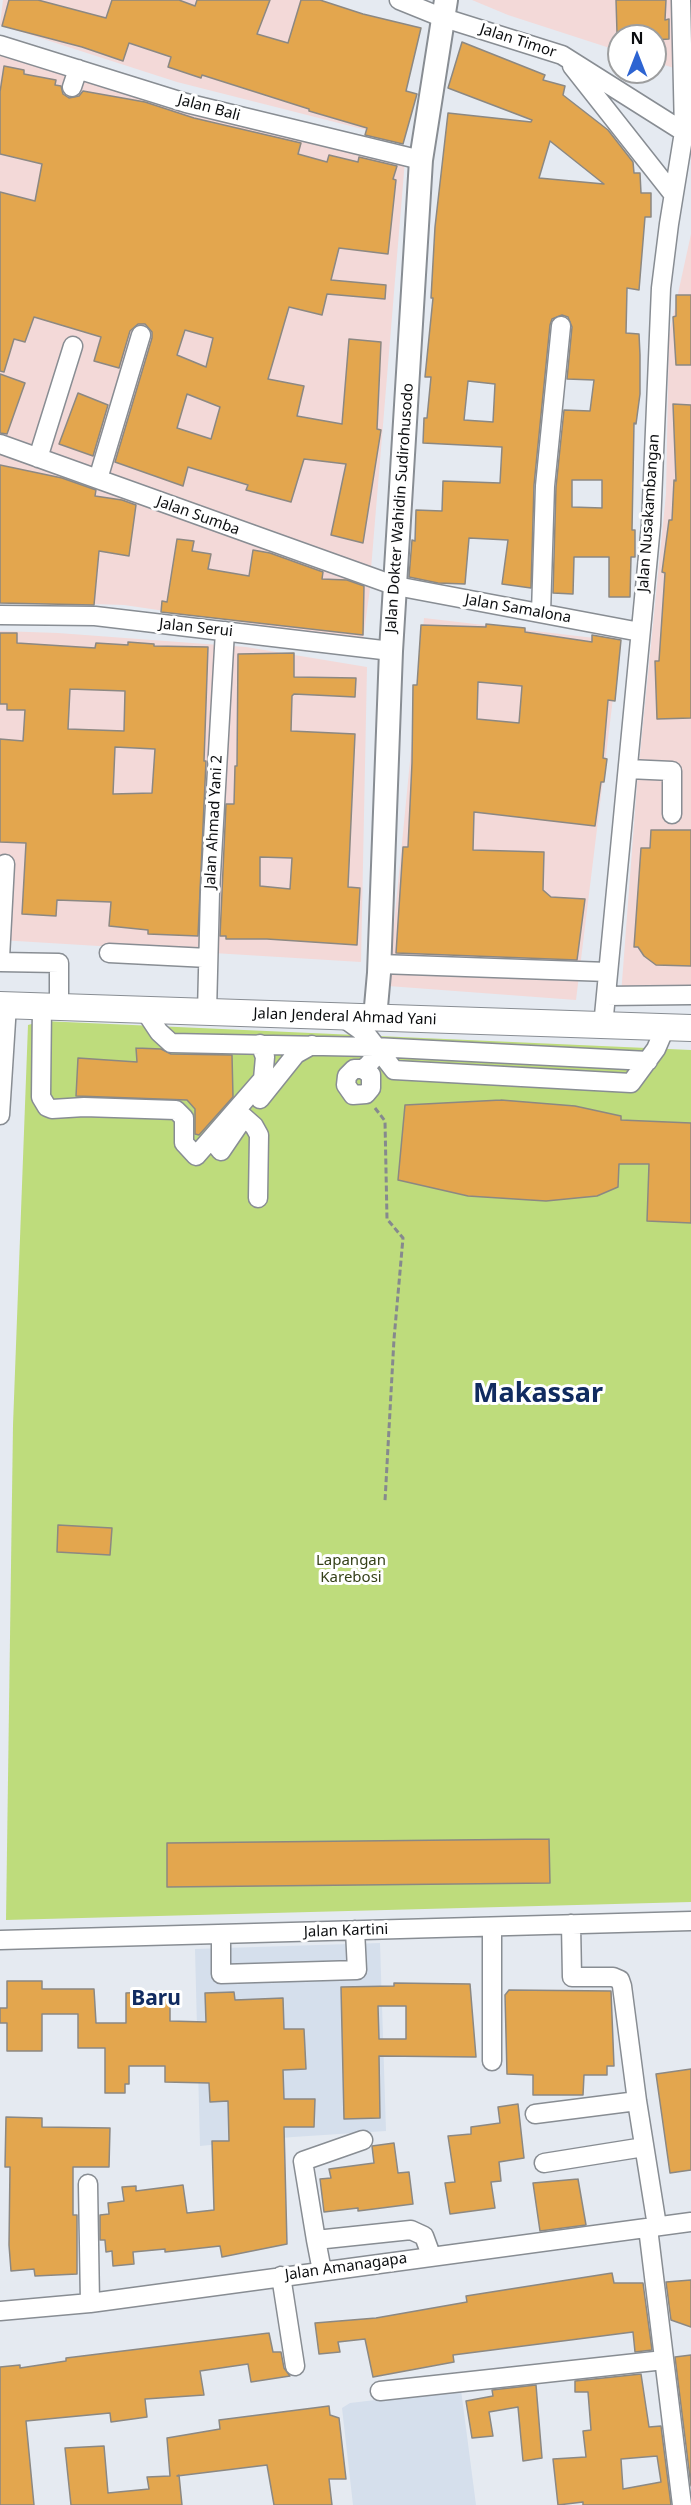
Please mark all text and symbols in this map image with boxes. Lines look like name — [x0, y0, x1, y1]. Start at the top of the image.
street label: Jalan Timor — [477, 20, 559, 62]
north arrow — [607, 24, 667, 84]
text: N — [630, 27, 644, 49]
street label: Jalan Bali — [176, 91, 242, 125]
street label: Jalan Dokter Wahidin Sudirohusodo — [382, 383, 418, 633]
street label: Jalan Nusakambangan — [634, 433, 664, 593]
street label: Jalan Sumba — [154, 493, 242, 539]
street label: Jalan Samalona — [463, 591, 573, 627]
street label: Jalan Serui — [158, 615, 234, 641]
street label: Jalan Ahmad Yani 2 — [202, 755, 226, 889]
street label: Jalan Jenderal Ahmad Yani — [253, 1005, 437, 1029]
district label: Makassar — [473, 1378, 603, 1410]
park label: Lapangan Karebosi — [316, 1552, 386, 1587]
street label: Jalan Kartini — [304, 1921, 388, 1941]
district label: Baru — [131, 1986, 181, 2012]
street label: Jalan Amanagapa — [284, 2250, 408, 2284]

